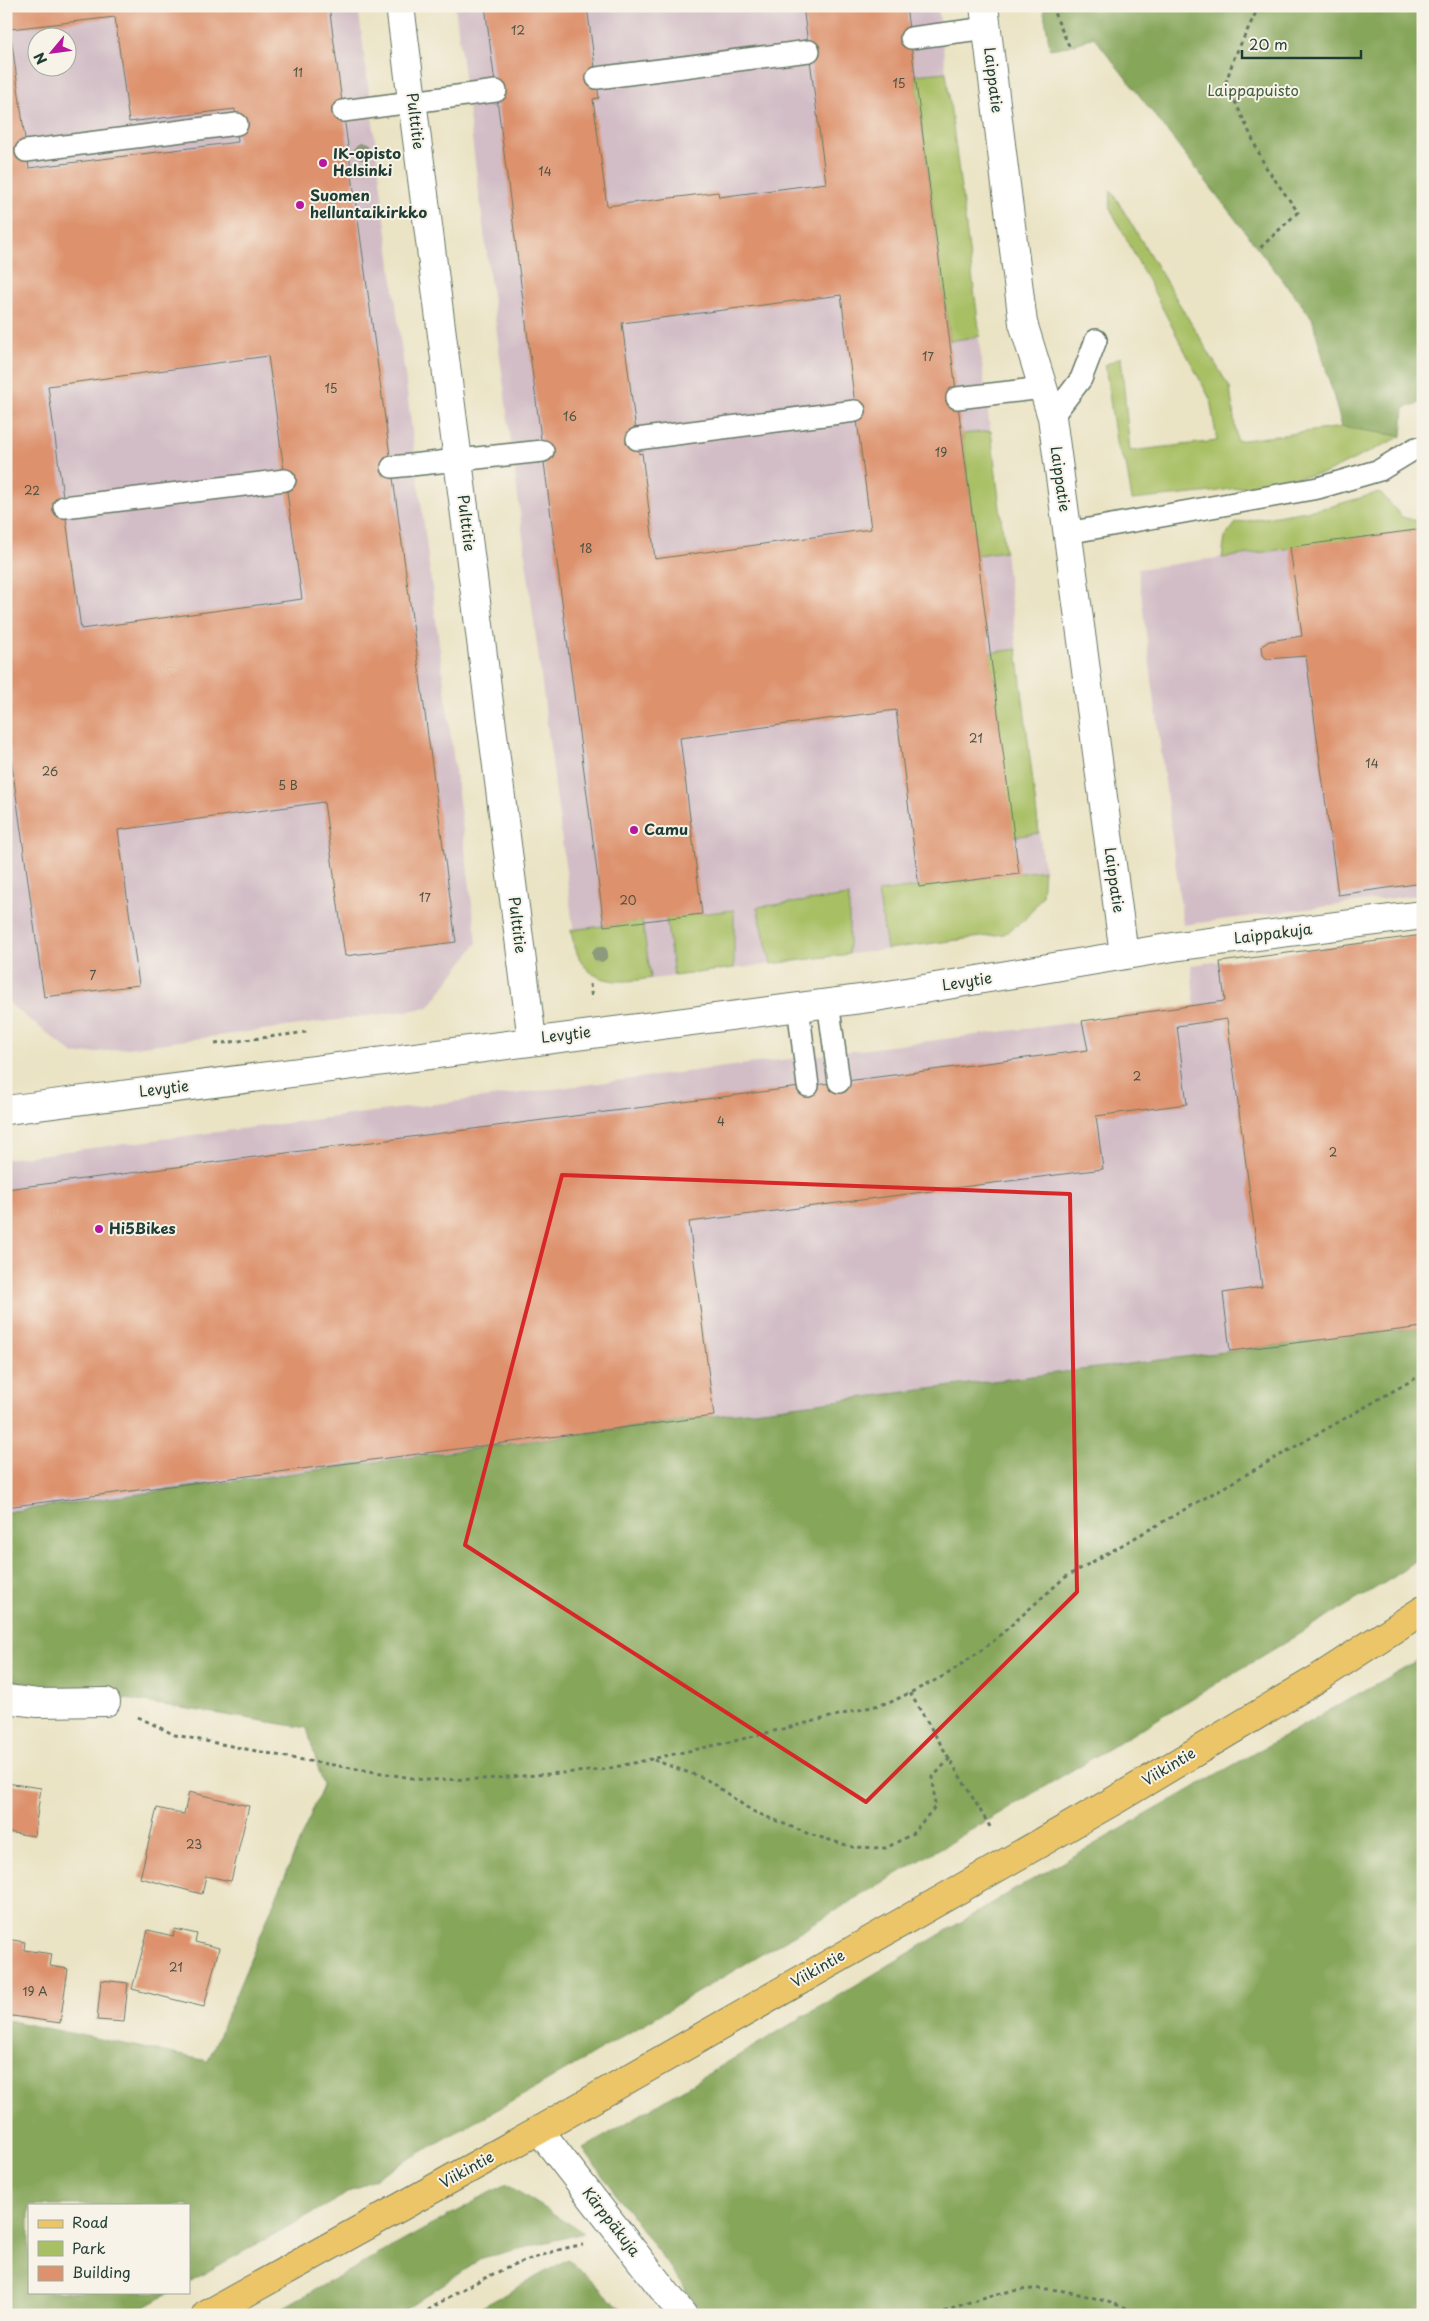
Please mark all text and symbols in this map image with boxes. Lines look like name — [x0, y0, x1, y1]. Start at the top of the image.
house number: 12 — [511, 21, 525, 39]
north arrow — [28, 28, 78, 78]
scale bar — [1242, 28, 1360, 60]
text: 20 m — [1249, 32, 1288, 55]
street label: Laippatie — [979, 46, 1010, 114]
text: N — [28, 49, 52, 68]
house number: 11 — [293, 63, 303, 81]
house number: 15 — [892, 74, 906, 92]
park label: Laippapuisto — [1207, 78, 1299, 101]
street label: Pulttitie — [402, 91, 431, 151]
place label: IK-opisto Helsinki — [333, 141, 401, 181]
marker: IK-opisto Helsinki — [317, 157, 329, 169]
house number: 14 — [538, 162, 552, 180]
place label: Suomen helluntaikirkko — [310, 183, 427, 223]
marker: Suomen helluntaikirkko — [294, 199, 306, 211]
house number: 17 — [922, 347, 934, 365]
house number: 15 — [324, 379, 338, 397]
house number: 16 — [563, 407, 577, 425]
house number: 19 — [935, 443, 947, 461]
street label: Laippatie — [1045, 444, 1077, 513]
house number: 22 — [24, 481, 40, 499]
street label: Pulttitie — [453, 493, 482, 553]
house number: 18 — [580, 539, 592, 557]
house number: 21 — [969, 729, 983, 747]
house number: 14 — [1365, 754, 1379, 772]
house number: 26 — [42, 762, 58, 780]
house number: 5 B — [278, 776, 298, 794]
place label: Camu — [644, 817, 688, 840]
marker: Camu — [628, 824, 640, 836]
street label: Laippatie — [1099, 845, 1131, 914]
house number: 17 — [419, 888, 431, 906]
house number: 20 — [619, 891, 637, 909]
street label: Pulttitie — [504, 895, 533, 955]
street label: Laippakuja — [1232, 916, 1314, 949]
street label: Levytie — [940, 965, 993, 996]
house number: 7 — [90, 966, 97, 984]
street label: Levytie — [540, 1019, 592, 1048]
house number: 2 — [1133, 1067, 1141, 1085]
street label: Levytie — [138, 1073, 190, 1102]
house number: 4 — [717, 1112, 725, 1130]
house number: 2 — [1329, 1143, 1337, 1161]
place label: Hi5Bikes — [109, 1216, 176, 1239]
marker: Hi5Bikes — [93, 1223, 105, 1235]
street label: Viikintie — [1137, 1741, 1200, 1791]
house number: 23 — [186, 1835, 202, 1853]
street label: Viikintie — [786, 1943, 849, 1992]
house number: 21 — [169, 1958, 183, 1976]
house number: 19 A — [23, 1982, 47, 2000]
street label: Viikintie — [435, 2144, 498, 2193]
street label: Kärppäkuja — [578, 2181, 647, 2261]
legend — [28, 2204, 190, 2294]
text: Road — [72, 2210, 108, 2233]
text: Park — [72, 2236, 106, 2259]
text: Building — [72, 2260, 131, 2283]

